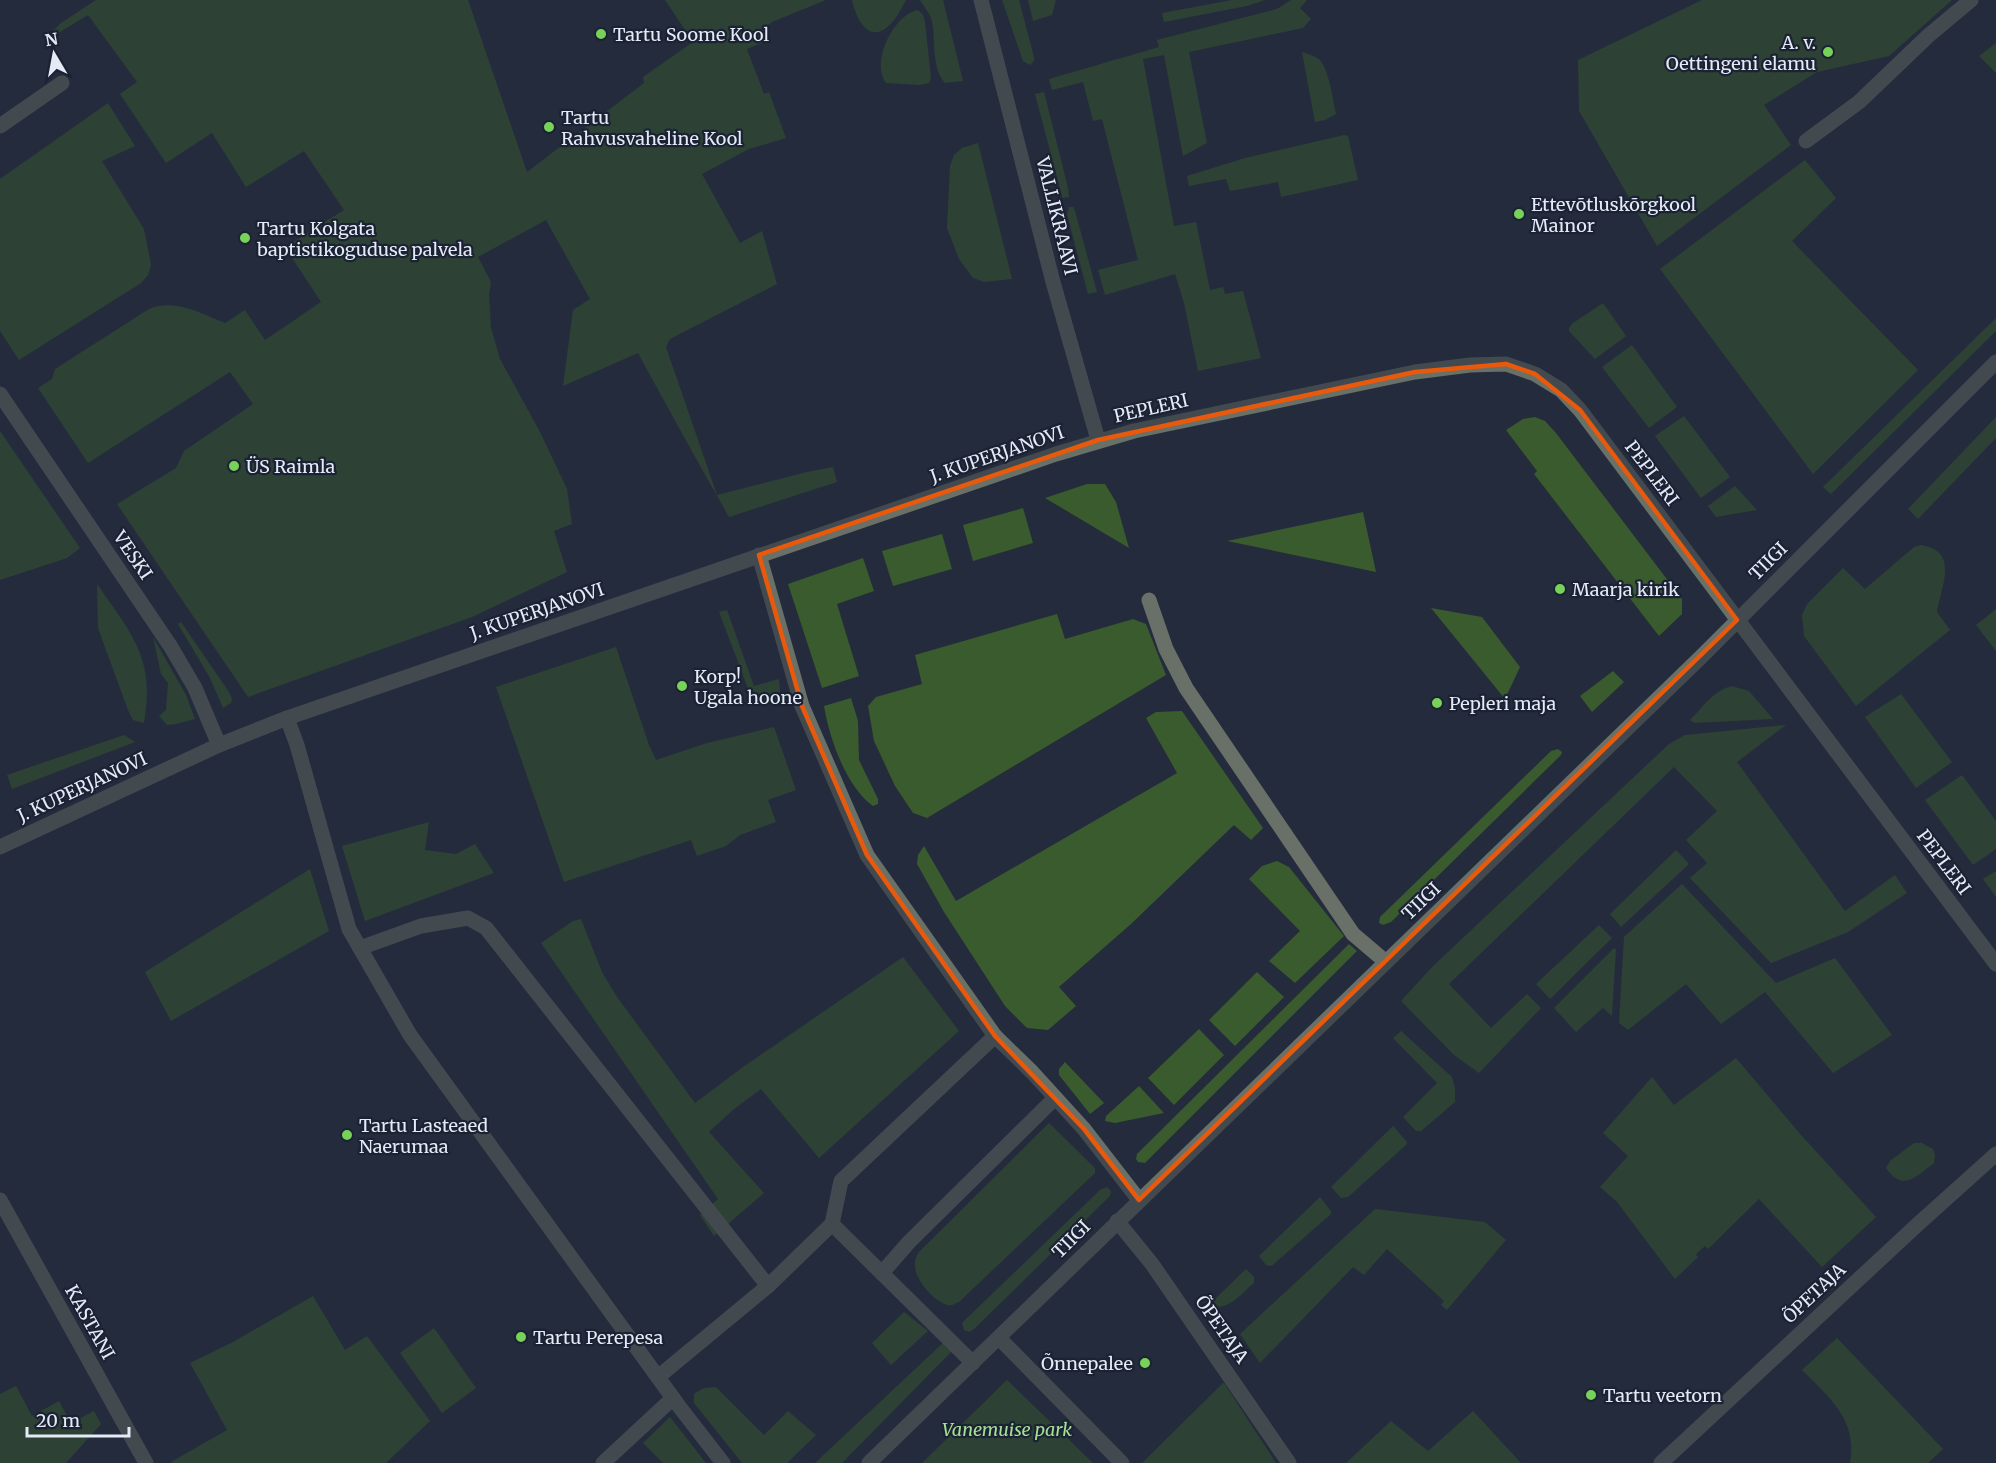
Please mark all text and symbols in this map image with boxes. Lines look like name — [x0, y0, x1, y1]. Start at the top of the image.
place label: Tartu Soome Kool — [613, 23, 769, 46]
north arrow — [24, 24, 84, 84]
marker: Tartu Soome Kool — [594, 27, 608, 41]
text: N — [43, 28, 60, 50]
place label: A. v. Oettingeni elamu — [1666, 31, 1816, 75]
marker: A. v. Oettingeni elamu — [1821, 45, 1835, 59]
place label: Tartu Rahvusvaheline Kool — [561, 106, 743, 150]
marker: Tartu Rahvusvaheline Kool — [542, 120, 556, 134]
street label: VALLIKRAAVI — [1031, 153, 1083, 278]
place label: Ettevõtluskõrgkool Mainor — [1531, 193, 1697, 237]
marker: Ettevõtluskõrgkool Mainor — [1512, 207, 1526, 221]
place label: Tartu Kolgata baptistikoguduse palvela — [256, 217, 473, 261]
marker: Tartu Kolgata baptistikoguduse palvela — [238, 231, 252, 245]
street label: PEPLERI — [1112, 388, 1190, 428]
street label: J. KUPERJANOVI — [926, 420, 1067, 488]
street label: PEPLERI — [1620, 436, 1684, 510]
place label: ÜS Raimla — [246, 455, 336, 478]
marker: ÜS Raimla — [227, 459, 241, 473]
street label: VESKI — [108, 525, 158, 584]
street label: TIIGI — [1744, 537, 1792, 585]
street label: J. KUPERJANOVI — [466, 577, 607, 645]
place label: Maarja kirik — [1572, 578, 1680, 601]
marker: Maarja kirik — [1553, 582, 1567, 596]
place label: Korp! Ugala hoone — [694, 665, 802, 709]
marker: Korp! Ugala hoone — [675, 679, 689, 693]
place label: Pepleri maja — [1449, 692, 1556, 715]
marker: Pepleri maja — [1430, 696, 1444, 710]
street label: J. KUPERJANOVI — [13, 747, 150, 827]
street label: PEPLERI — [1912, 825, 1976, 899]
street label: TIIGI — [1397, 877, 1445, 925]
place label: Tartu Lasteaed Naerumaa — [359, 1114, 488, 1158]
marker: Tartu Lasteaed Naerumaa — [340, 1128, 354, 1142]
street label: TIIGI — [1047, 1215, 1095, 1263]
street label: ÕPETAJA — [1778, 1258, 1851, 1328]
street label: KASTANI — [60, 1281, 120, 1363]
street label: ÕPETAJA — [1190, 1291, 1254, 1368]
place label: Tartu Perepesa — [533, 1326, 664, 1349]
marker: Tartu Perepesa — [514, 1330, 528, 1344]
place label: Õnnepalee — [1041, 1352, 1133, 1375]
marker: Õnnepalee — [1138, 1356, 1152, 1370]
place label: Tartu veetorn — [1603, 1384, 1722, 1407]
marker: Tartu veetorn — [1584, 1388, 1598, 1402]
scale bar — [27, 1400, 129, 1438]
text: 20 m — [36, 1409, 80, 1432]
park label: Vanemuise park — [942, 1418, 1072, 1441]

